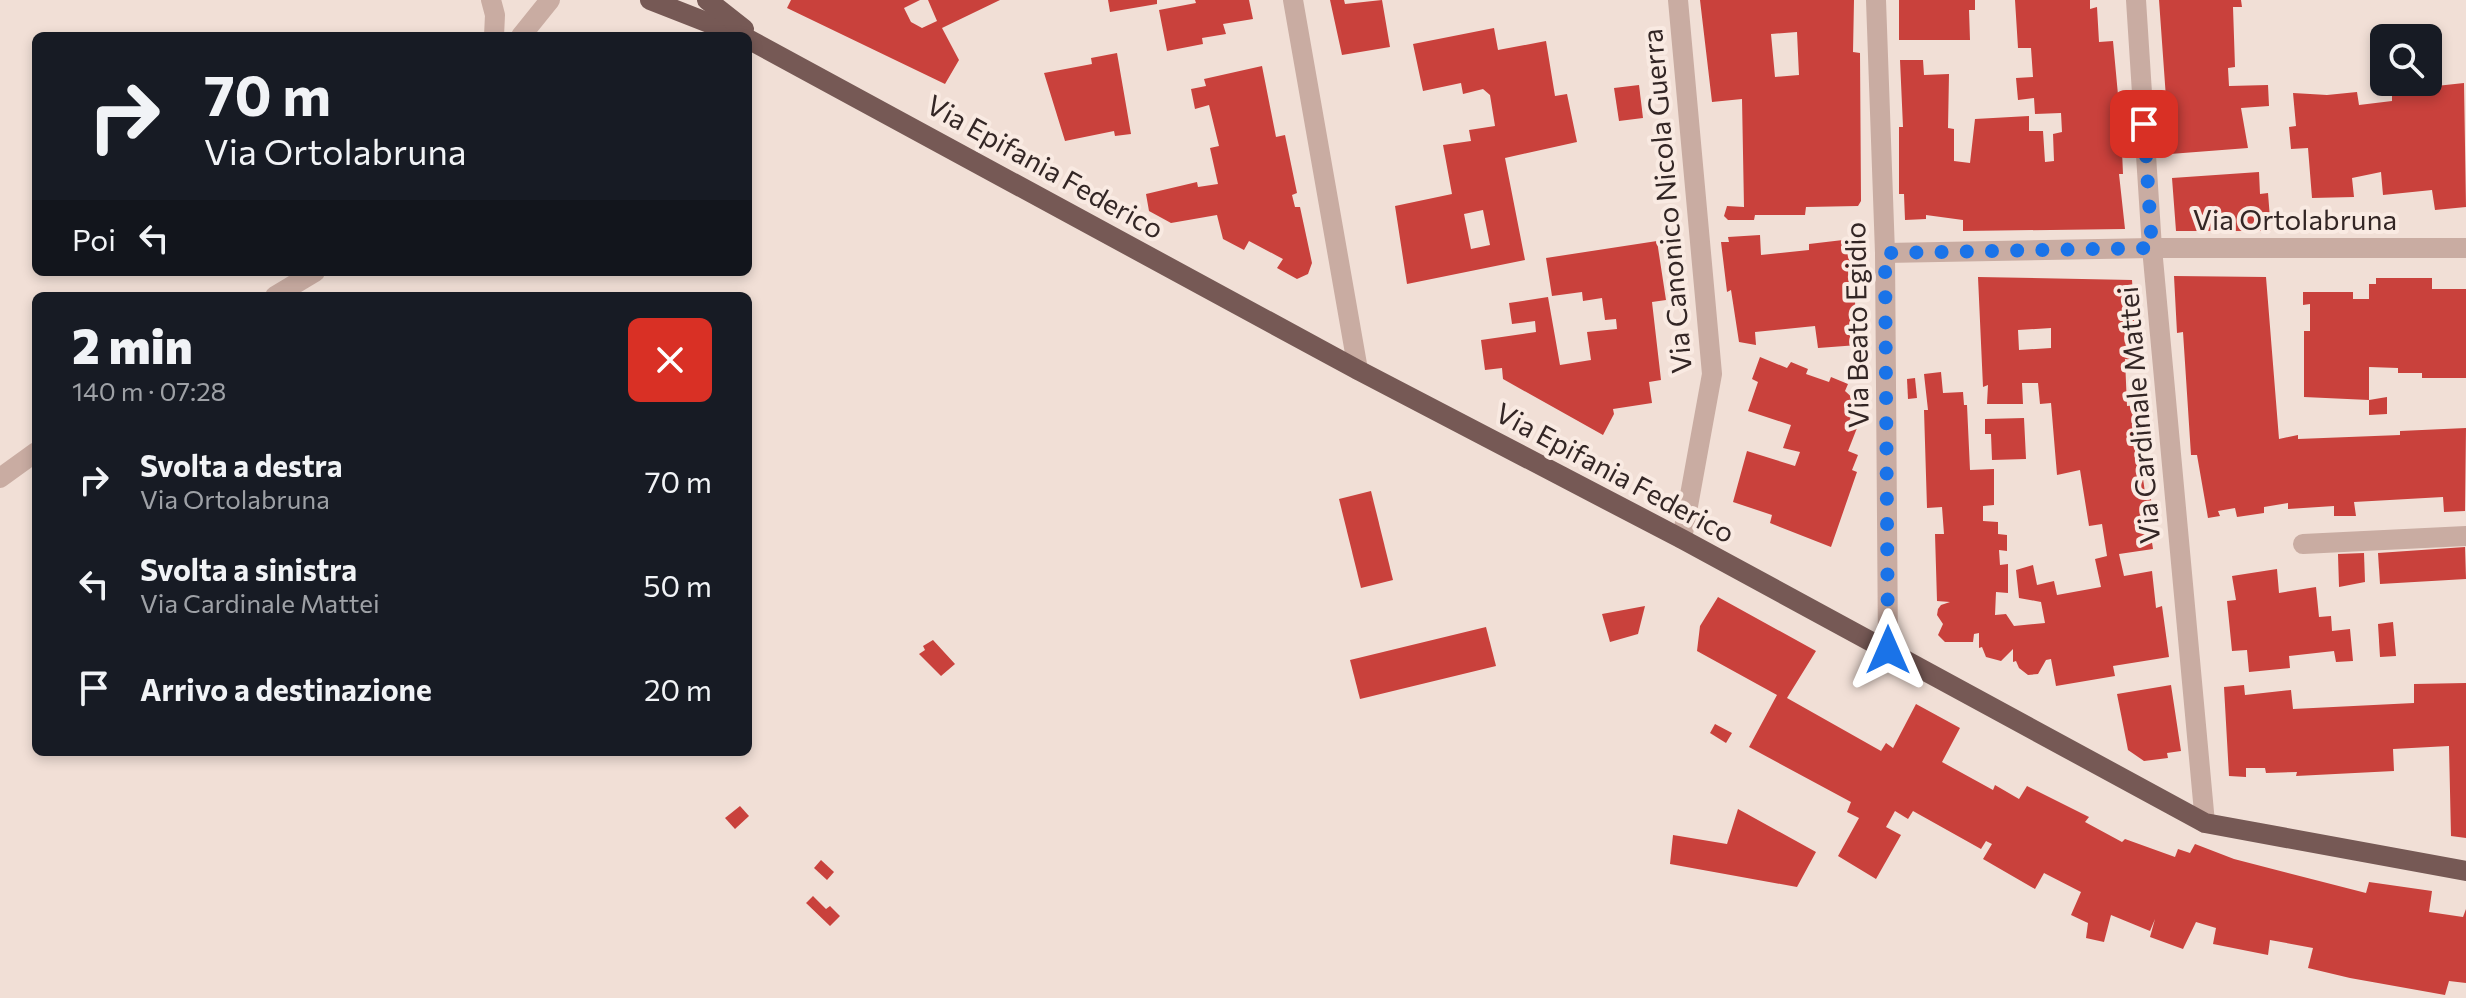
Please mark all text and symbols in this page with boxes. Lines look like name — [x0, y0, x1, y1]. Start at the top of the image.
map controls — [2370, 24, 2442, 96]
button: search — [2370, 24, 2442, 96]
street label: Via Canonico Nicola Guerra — [1634, 27, 1698, 375]
text: 70 m — [204, 59, 331, 128]
icon: right — [72, 64, 176, 168]
street label: Via Epifania Federico — [921, 87, 1170, 245]
pin — [2110, 90, 2178, 158]
icon: arrive — [2122, 102, 2166, 146]
text: Via Ortolabruna — [204, 128, 467, 172]
street label: Via Ortolabruna — [2193, 202, 2397, 236]
icon: left — [132, 216, 176, 260]
text: Poi — [72, 220, 116, 257]
street label: Via Beato Egidio — [1837, 222, 1875, 428]
street label: Via Cardinale Mattei — [2110, 285, 2166, 545]
text: 2 min — [72, 315, 193, 374]
button: close — [628, 318, 712, 402]
text: 140 m · 07:28 — [72, 375, 226, 406]
street label: Via Epifania Federico — [1490, 395, 1741, 549]
text: Svolta a destra — [140, 446, 342, 483]
icon: right — [72, 458, 116, 502]
text: 70 m — [645, 462, 712, 499]
text: Via Ortolabruna — [140, 483, 330, 514]
text: Svolta a sinistra — [140, 550, 357, 587]
icon: left — [72, 562, 116, 606]
text: 50 m — [643, 566, 712, 603]
text: Via Cardinale Mattei — [140, 587, 380, 618]
position arrow — [1846, 608, 1930, 692]
icon: arrive — [72, 666, 116, 710]
text: Arrivo a destinazione — [140, 670, 432, 707]
text: 20 m — [644, 670, 712, 707]

